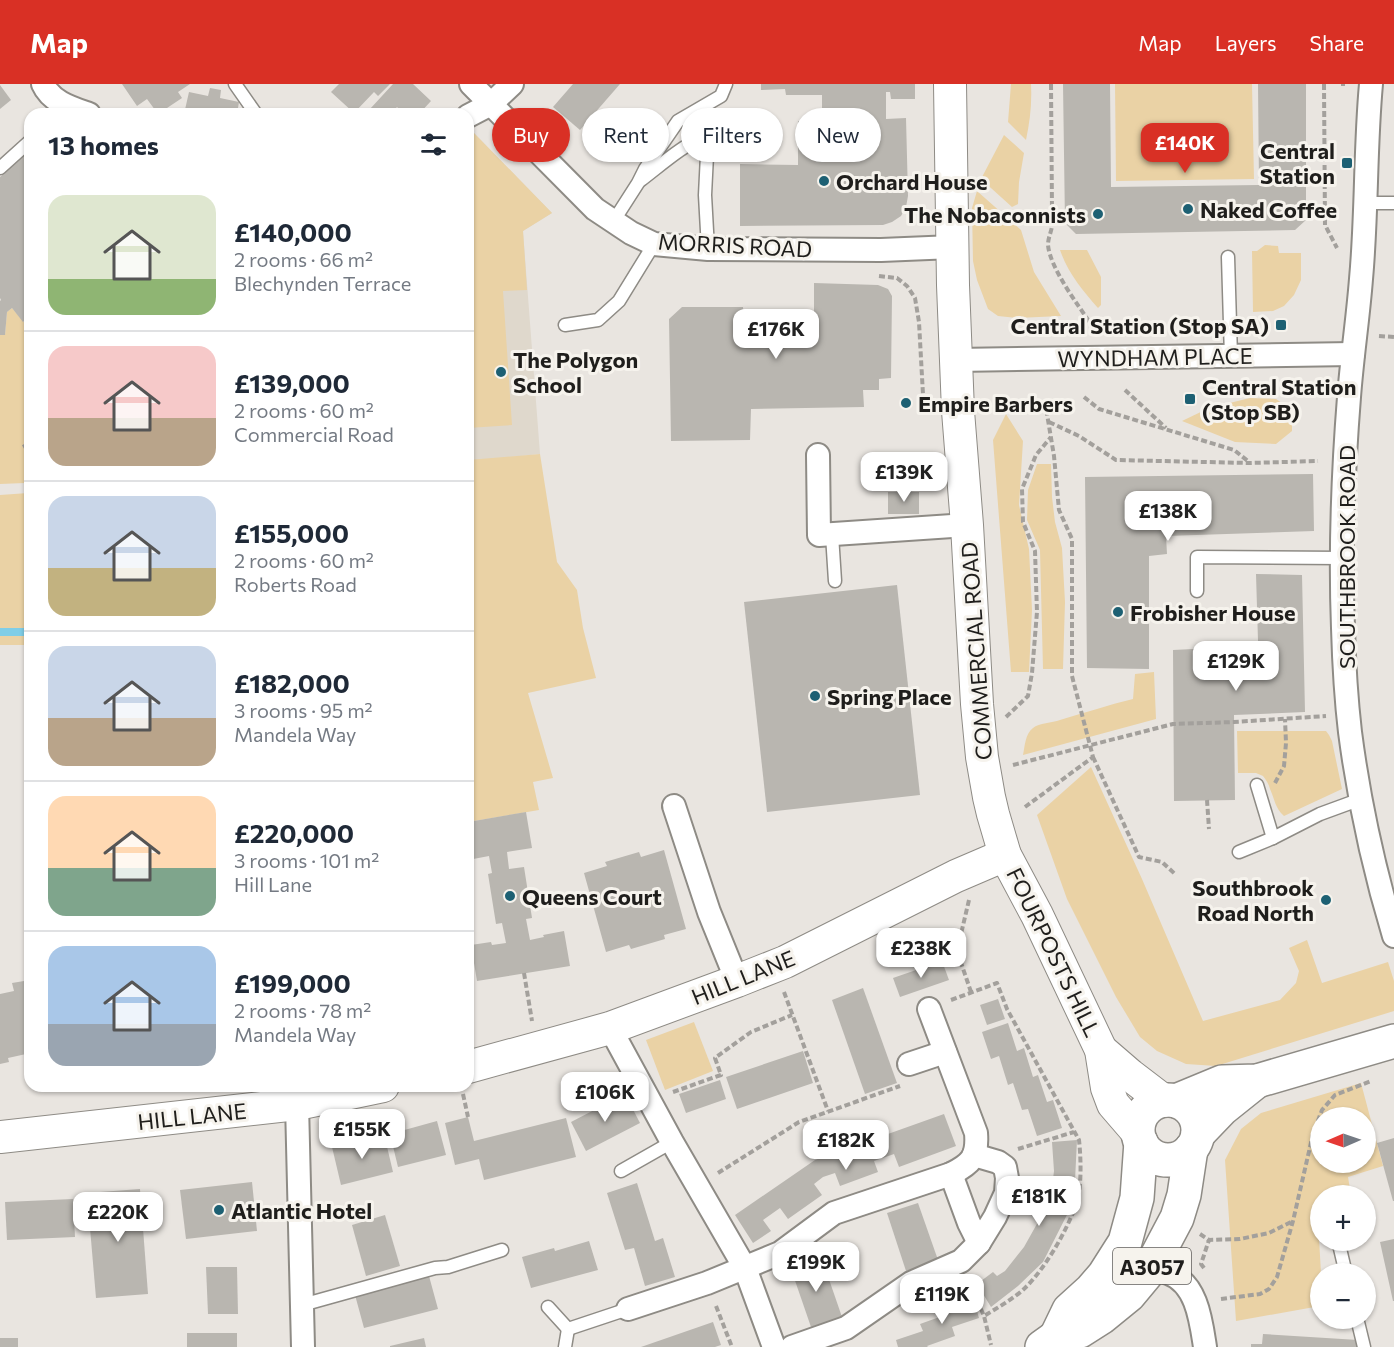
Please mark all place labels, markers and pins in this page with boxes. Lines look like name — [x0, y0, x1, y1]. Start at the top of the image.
pin: £140K — [1143, 123, 1227, 174]
place label: Central Station — [1260, 137, 1335, 189]
marker: Central Station — [1340, 156, 1354, 170]
place label: Orchard House — [836, 168, 988, 195]
marker: Orchard House — [817, 174, 831, 188]
place label: Naked Coffee — [1200, 196, 1337, 223]
place label: The Nobaconnists — [904, 201, 1086, 228]
marker: Naked Coffee — [1181, 202, 1195, 216]
marker: The Nobaconnists — [1091, 207, 1105, 221]
pin: £176K — [734, 309, 818, 360]
place label: Central Station (Stop SA) — [1011, 312, 1269, 339]
marker: Central Station (Stop SA) — [1274, 318, 1288, 332]
place label: The Polygon School — [513, 346, 638, 398]
marker: The Polygon School — [494, 365, 508, 379]
place label: Central Station (Stop SB) — [1202, 373, 1356, 425]
place label: Empire Barbers — [918, 390, 1073, 417]
marker: Central Station (Stop SB) — [1183, 392, 1197, 406]
marker: Empire Barbers — [899, 396, 913, 410]
pin: £139K — [862, 452, 946, 503]
pin: £138K — [1126, 491, 1210, 542]
place label: Frobisher House — [1130, 599, 1295, 626]
marker: Frobisher House — [1111, 605, 1125, 619]
pin: £129K — [1194, 641, 1278, 692]
place label: Spring Place — [827, 683, 952, 710]
marker: Spring Place — [808, 689, 822, 703]
place label: Southbrook Road North — [1192, 874, 1314, 926]
place label: Queens Court — [522, 883, 662, 910]
marker: Queens Court — [503, 889, 517, 903]
marker: Southbrook Road North — [1319, 893, 1333, 907]
pin: £238K — [879, 928, 963, 979]
pin: £106K — [563, 1072, 647, 1123]
pin: £155K — [320, 1109, 404, 1160]
pin: £182K — [804, 1120, 888, 1171]
pin: £181K — [997, 1176, 1081, 1227]
pin: £220K — [76, 1192, 160, 1243]
place label: Atlantic Hotel — [231, 1197, 372, 1224]
marker: Atlantic Hotel — [212, 1203, 226, 1217]
pin: £199K — [774, 1242, 858, 1293]
pin: £119K — [900, 1274, 984, 1325]

